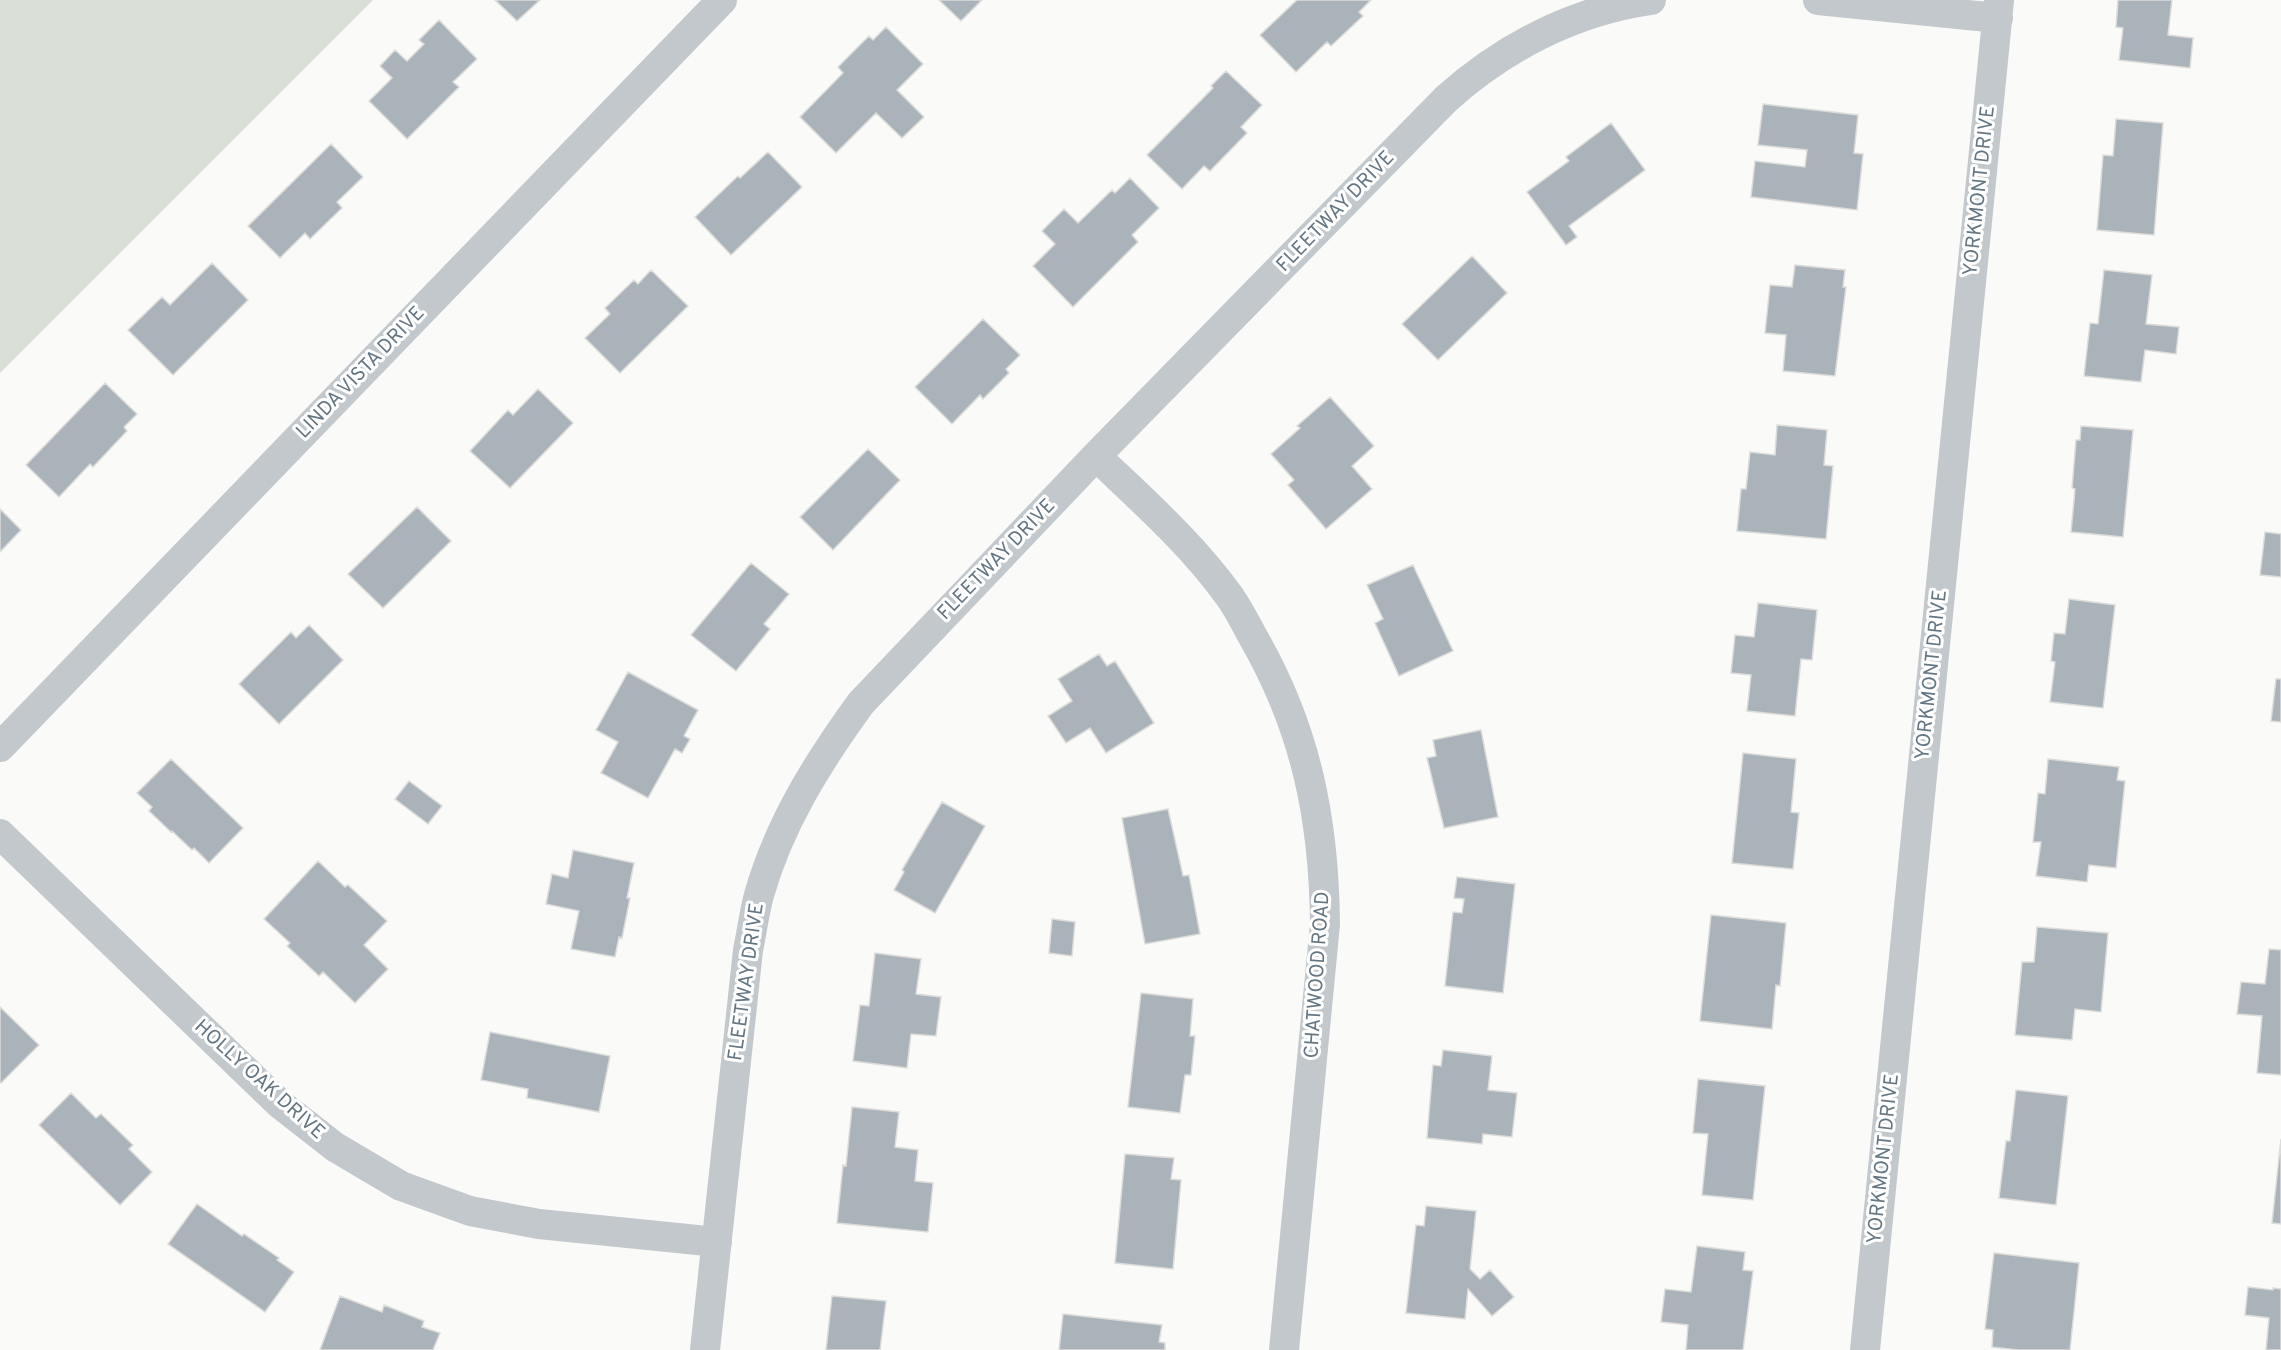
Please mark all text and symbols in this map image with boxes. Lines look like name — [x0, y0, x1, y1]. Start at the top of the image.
street label: YORKMONT DRIVE — [1958, 105, 2002, 277]
street label: FLEETWAY DRIVE — [1271, 146, 1401, 278]
street label: LINDA VISTA DRIVE — [291, 301, 431, 445]
street label: FLEETWAY DRIVE — [932, 494, 1062, 626]
street label: YORKMONT DRIVE — [1910, 589, 1954, 761]
street label: CHATWOOD ROAD — [1299, 891, 1337, 1059]
street label: FLEETWAY DRIVE — [723, 901, 771, 1063]
street label: HOLLY OAK DRIVE — [188, 1014, 330, 1146]
street label: YORKMONT DRIVE — [1862, 1073, 1906, 1245]

